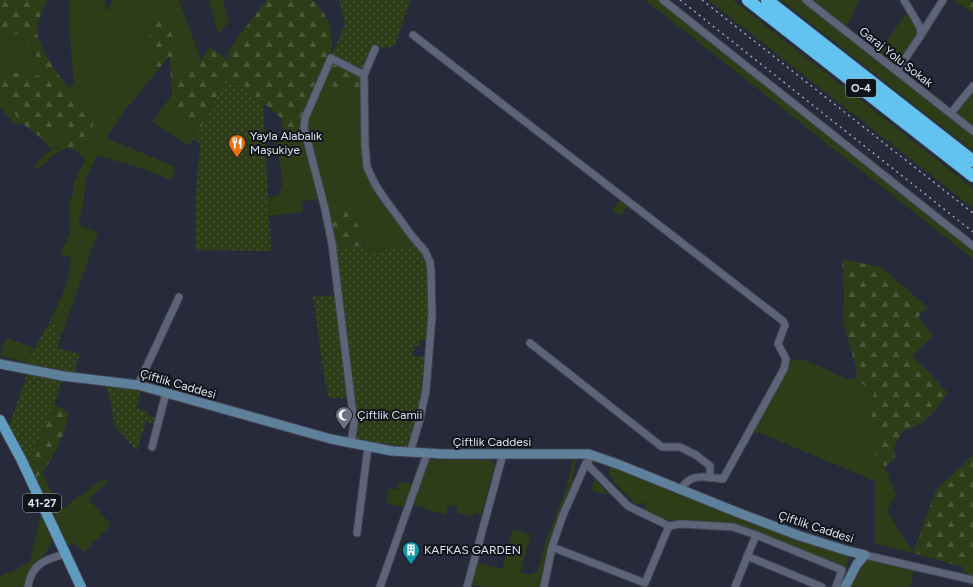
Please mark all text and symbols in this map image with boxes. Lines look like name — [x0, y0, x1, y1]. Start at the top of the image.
street label: Garaj Yolu Sokak — [856, 24, 936, 90]
road number: O-4 — [846, 79, 876, 97]
place label: Yayla Alabalık Maşukiye — [250, 129, 322, 157]
restaurant icon: Yayla Alabalık Maşukiye — [227, 133, 247, 158]
street label: Çiftlik Caddesi — [138, 366, 218, 402]
mosque icon: Çiftlik Camii — [334, 405, 354, 430]
place label: Çiftlik Camii — [357, 408, 422, 422]
street label: Çiftlik Caddesi — [453, 435, 531, 449]
road number: 41-27 — [23, 494, 61, 512]
street label: Çiftlik Caddesi — [777, 508, 855, 546]
building icon: KAFKAS GARDEN — [401, 540, 421, 565]
place label: KAFKAS GARDEN — [424, 543, 521, 557]

